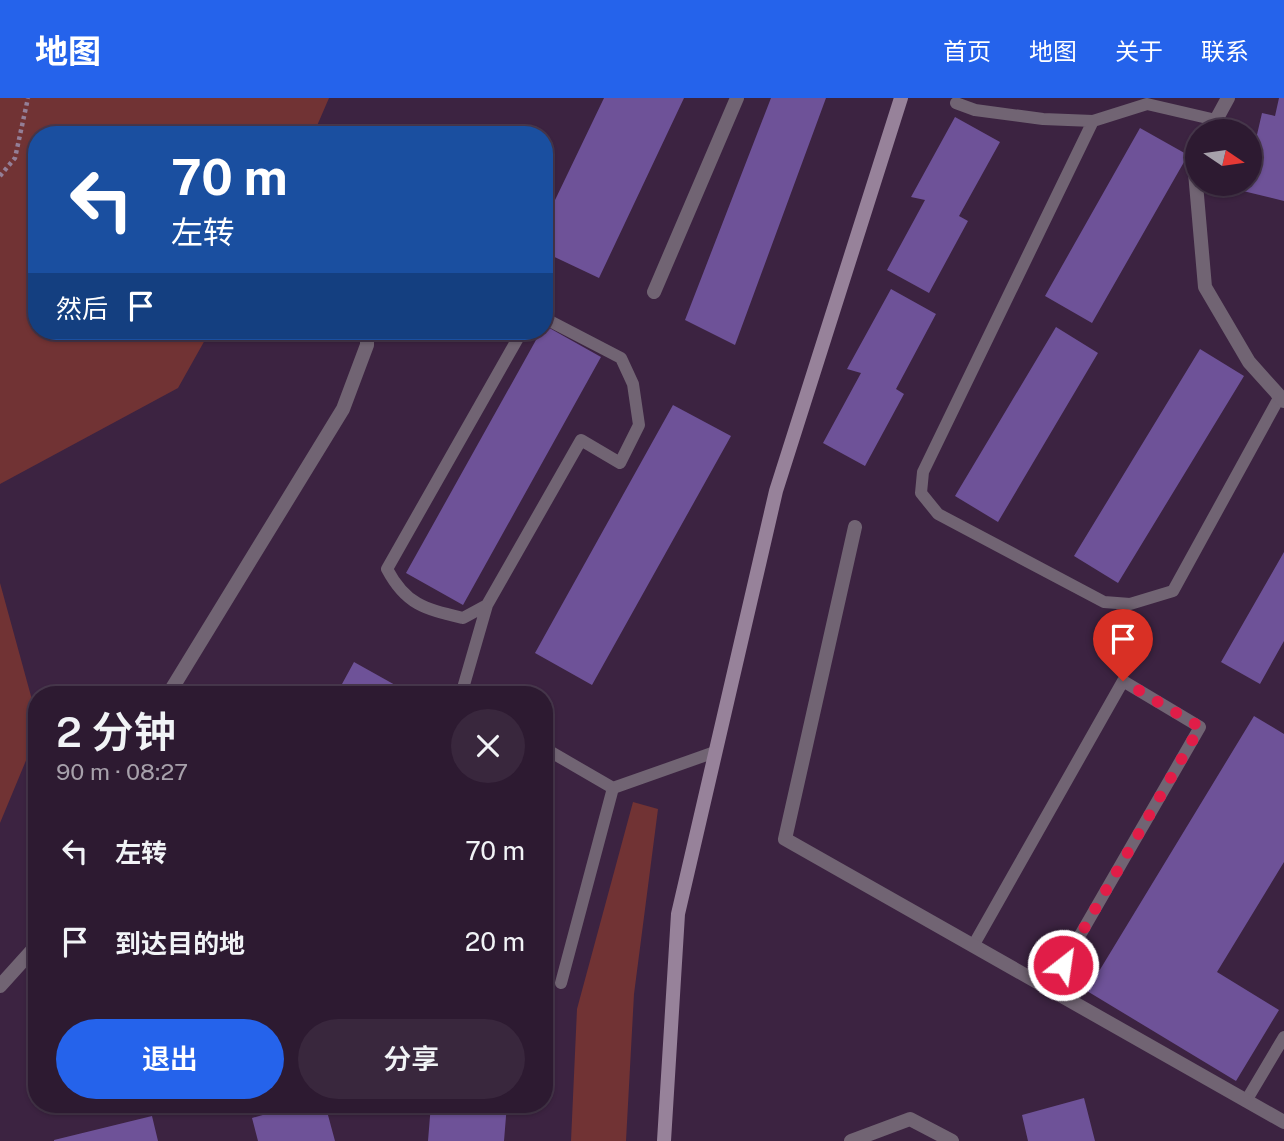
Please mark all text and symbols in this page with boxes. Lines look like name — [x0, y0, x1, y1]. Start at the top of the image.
text: 地图 — [35, 32, 101, 70]
text: 首页 — [943, 37, 991, 65]
text: 地图 — [1029, 37, 1077, 65]
text: 关于 — [1115, 37, 1163, 65]
text: 联系 — [1201, 37, 1249, 65]
north arrow — [1185, 119, 1262, 196]
map controls — [1185, 119, 1262, 196]
text: 70 m — [171, 148, 288, 206]
icon: left — [56, 154, 147, 245]
text: 左转 — [171, 214, 235, 251]
icon: arrive — [122, 287, 160, 325]
text: 然后 — [56, 293, 108, 324]
pin — [1093, 609, 1153, 681]
icon: arrive — [1104, 620, 1142, 658]
text: 2 分钟 — [56, 707, 176, 756]
button: close — [451, 709, 525, 783]
text: 90 m · 08:27 — [56, 758, 188, 785]
icon: left — [56, 832, 94, 870]
text: 70 m — [465, 835, 525, 866]
text: 左转 — [115, 837, 167, 868]
icon: arrive — [56, 923, 94, 961]
text: 20 m — [465, 926, 525, 957]
text: 到达目的地 — [115, 928, 245, 959]
position arrow — [1026, 928, 1100, 1002]
button: 退出 — [56, 1019, 284, 1099]
button: 分享 — [298, 1019, 525, 1099]

